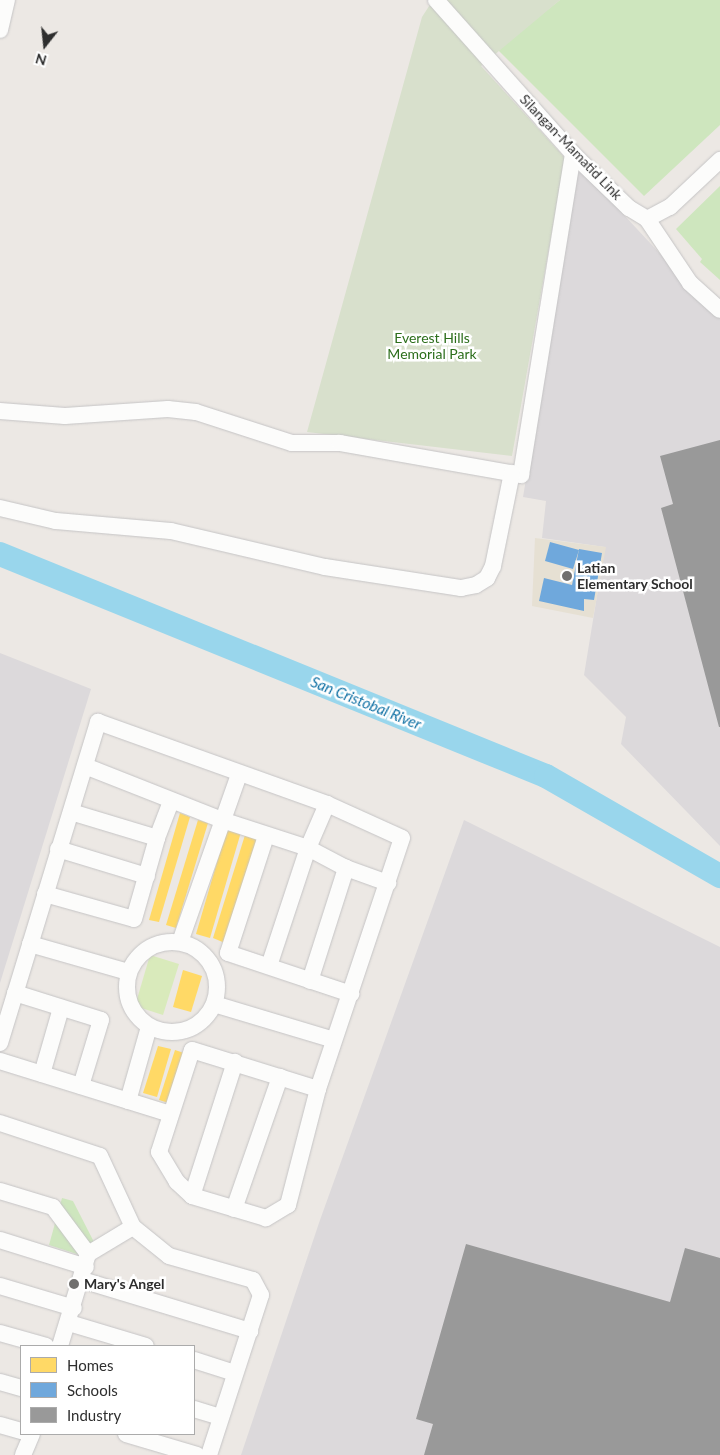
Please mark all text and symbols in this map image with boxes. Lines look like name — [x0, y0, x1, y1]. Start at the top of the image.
north arrow — [20, 20, 70, 70]
text: N — [33, 50, 48, 70]
street label: Silangan-Mamatid Link — [516, 91, 626, 203]
park label: Everest Hills Memorial Park — [387, 330, 477, 362]
place label: Latian Elementary School — [577, 560, 693, 592]
marker: Latian Elementary School — [561, 570, 573, 582]
water label: San Cristobal River — [308, 673, 424, 733]
place label: Mary's Angel — [84, 1276, 165, 1292]
marker: Mary's Angel — [68, 1278, 80, 1290]
legend — [20, 1345, 195, 1435]
text: Homes — [67, 1356, 113, 1374]
text: Schools — [67, 1381, 118, 1399]
text: Industry — [67, 1406, 121, 1424]

